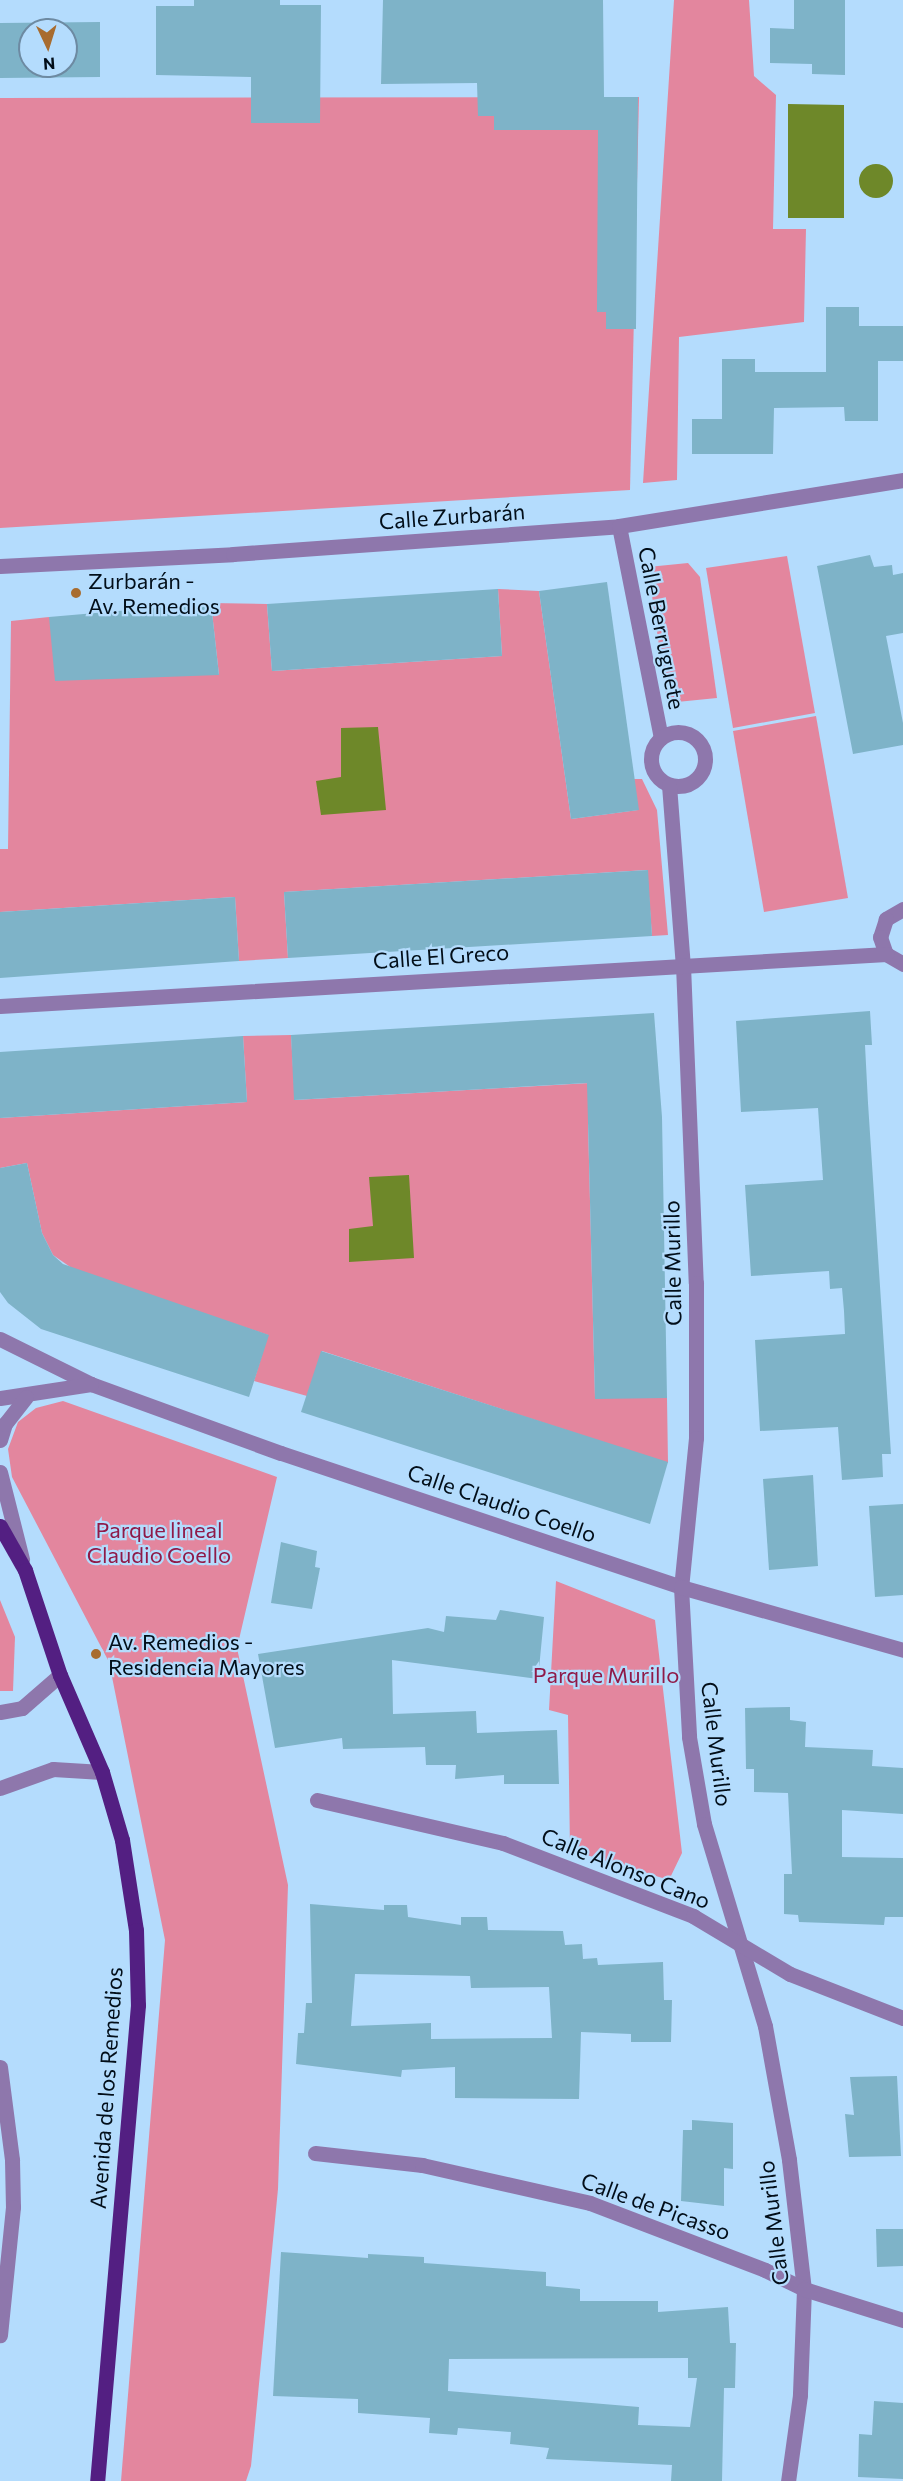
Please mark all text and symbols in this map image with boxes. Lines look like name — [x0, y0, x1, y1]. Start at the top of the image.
north arrow — [18, 18, 78, 78]
text: N — [43, 55, 56, 74]
street label: Calle Zurbarán — [378, 498, 526, 534]
street label: Calle Berruguete — [633, 544, 691, 712]
place label: Zurbarán - Av. Remedios — [88, 567, 220, 618]
marker: Zurbarán - Av. Remedios — [69, 586, 83, 600]
street label: Calle El Greco — [372, 938, 510, 974]
street label: Calle Murillo — [658, 1200, 686, 1326]
street label: Calle Claudio Coello — [404, 1458, 600, 1548]
park label: Parque lineal Claudio Coello — [87, 1516, 231, 1568]
place label: Av. Remedios - Residencia Mayores — [108, 1628, 305, 1680]
marker: Av. Remedios - Residencia Mayores — [89, 1647, 103, 1661]
park label: Parque Murillo — [533, 1662, 679, 1688]
street label: Calle Murillo — [696, 1680, 738, 1808]
street label: Calle Alonso Cano — [538, 1822, 714, 1914]
street label: Avenida de los Remedios — [84, 1966, 128, 2210]
street label: Calle Murillo — [752, 2159, 794, 2287]
street label: Calle de Picasso — [578, 2167, 734, 2245]

